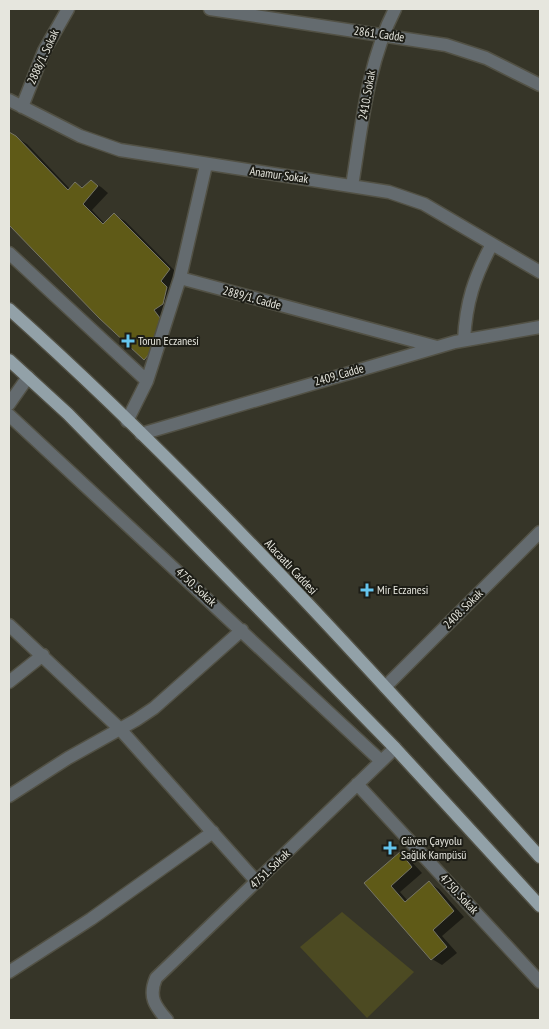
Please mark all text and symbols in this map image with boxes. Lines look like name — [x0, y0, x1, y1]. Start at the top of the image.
street label: 2861. Cadde — [353, 23, 405, 44]
street label: 2888/1. Sokak — [23, 27, 62, 87]
street label: 2410. Sokak — [355, 69, 378, 121]
street label: Anamur Sokak — [249, 163, 310, 186]
street label: 2889/1. Cadde — [221, 283, 283, 313]
place label: Torun Eczanesi — [138, 333, 199, 348]
marker: Torun Eczanesi — [122, 335, 134, 347]
street label: 2409. Cadde — [312, 360, 365, 389]
street label: Alacaatlı Caddesi — [262, 536, 321, 598]
street label: 4750. Sokak — [173, 564, 220, 609]
place label: Mir Eczanesi — [377, 582, 428, 597]
marker: Mir Eczanesi — [361, 584, 373, 596]
street label: 2408. Sokak — [440, 585, 486, 632]
place label: Güven Çayyolu Sağlık Kampüsü — [401, 833, 466, 862]
marker: Güven Çayyolu Sağlık Kampüsü — [383, 841, 397, 855]
street label: 4751. Sokak — [246, 846, 293, 891]
street label: 4750. Sokak — [437, 870, 482, 917]

